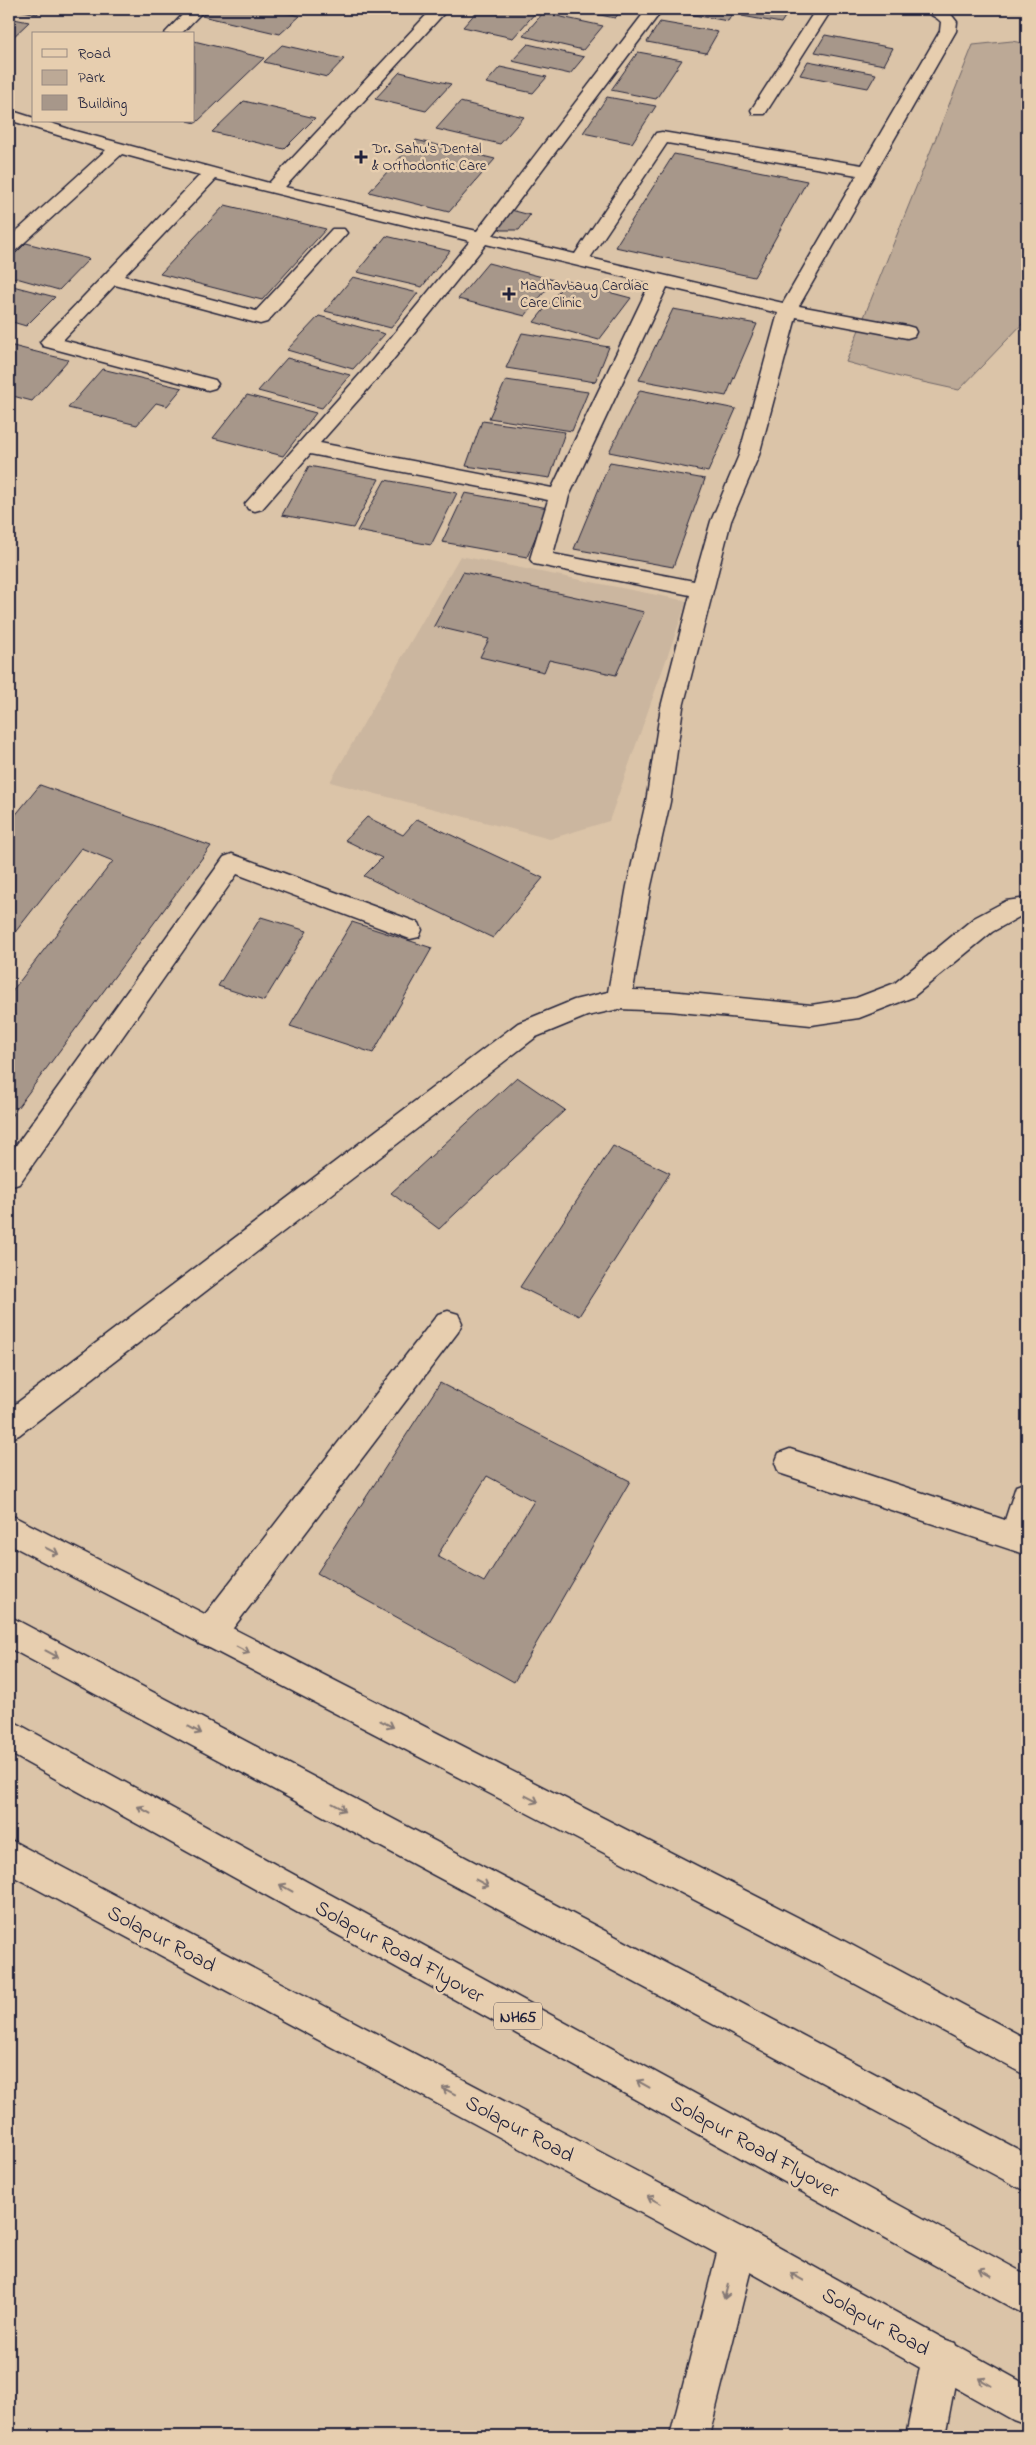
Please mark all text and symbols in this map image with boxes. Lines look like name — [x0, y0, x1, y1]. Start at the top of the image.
legend — [32, 32, 195, 122]
text: Road — [78, 43, 111, 65]
text: Park — [78, 67, 106, 89]
text: Building — [77, 93, 127, 116]
place label: Dr. Sahu's Dental & Orthodontic Care — [371, 138, 487, 177]
marker: Dr. Sahu's Dental & Orthodontic Care — [354, 150, 368, 164]
place label: Madhavbaug Cardiac Care Clinic — [520, 275, 649, 314]
marker: Madhavbaug Cardiac Care Clinic — [502, 287, 516, 301]
one-way arrow — [44, 1547, 59, 1556]
one-way arrow — [235, 1646, 250, 1655]
one-way arrow — [44, 1649, 59, 1659]
one-way arrow — [380, 1719, 395, 1729]
one-way arrow — [187, 1726, 202, 1735]
one-way arrow — [524, 1794, 539, 1804]
one-way arrow — [331, 1802, 345, 1812]
one-way arrow — [137, 1804, 151, 1814]
one-way arrow — [474, 1879, 489, 1888]
one-way arrow — [279, 1883, 294, 1892]
street label: Solapur Road Flyover — [308, 1894, 490, 2014]
street label: Solapur Road — [101, 1898, 221, 1981]
road number: NH65 — [494, 2002, 542, 2030]
one-way arrow — [636, 2079, 651, 2089]
one-way arrow — [442, 2086, 457, 2095]
street label: Solapur Road — [459, 2088, 579, 2171]
street label: Solapur Road Flyover — [663, 2089, 845, 2209]
one-way arrow — [647, 2195, 662, 2205]
one-way arrow — [978, 2267, 992, 2277]
one-way arrow — [790, 2272, 805, 2282]
street label: Solapur Road — [816, 2281, 935, 2365]
one-way arrow — [721, 2283, 730, 2299]
one-way arrow — [978, 2377, 992, 2387]

